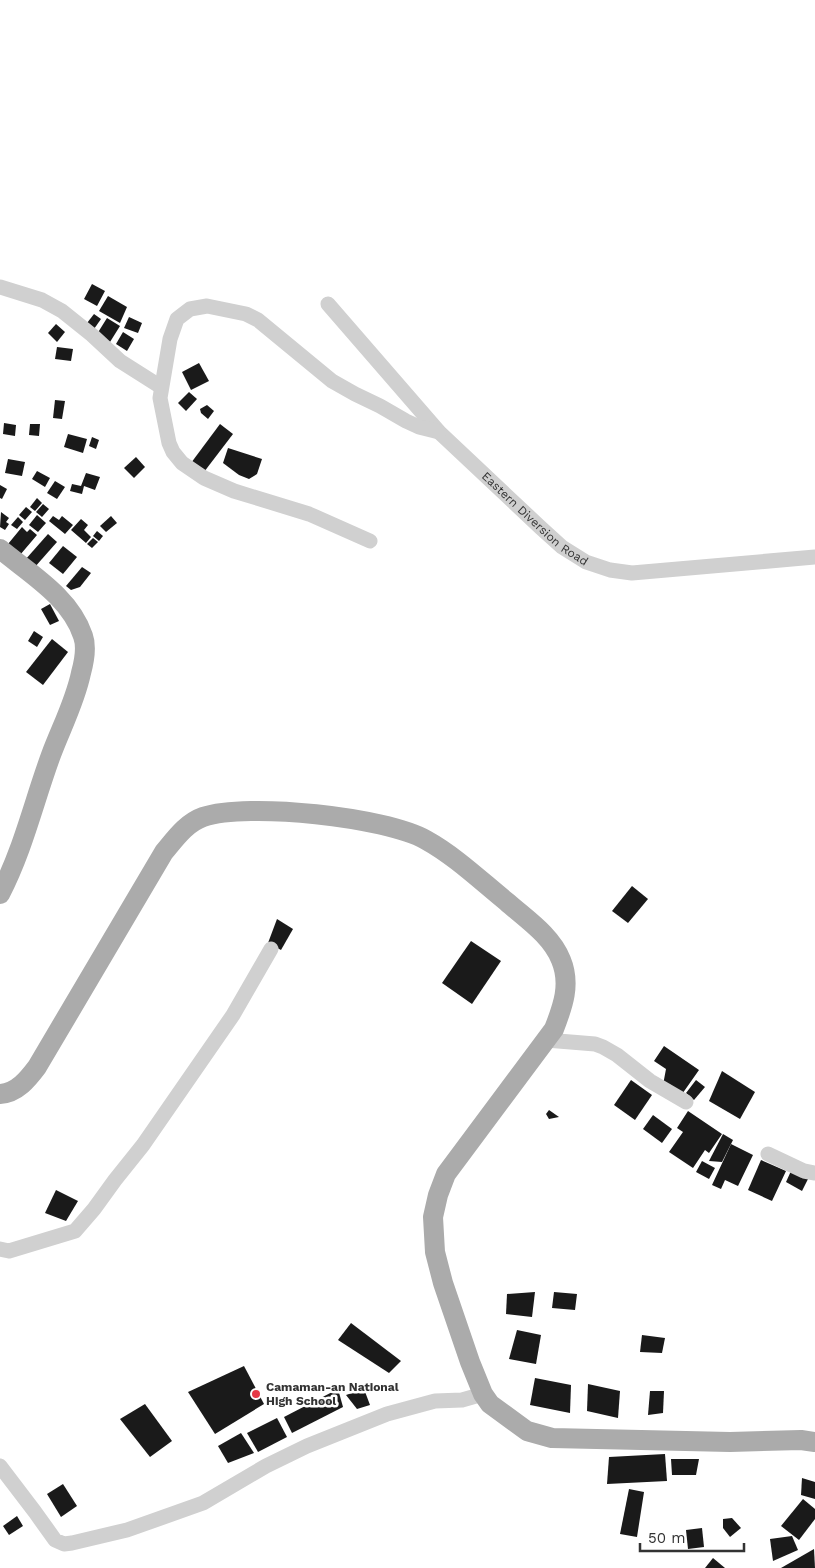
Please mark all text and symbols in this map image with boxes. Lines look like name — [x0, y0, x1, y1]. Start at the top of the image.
street label: Eastern Diversion Road — [479, 469, 591, 569]
place label: Camaman-an National High School — [266, 1380, 399, 1408]
marker: Camaman-an National High School — [250, 1388, 262, 1400]
scale bar — [640, 1520, 744, 1552]
text: 50 m — [648, 1529, 685, 1547]

